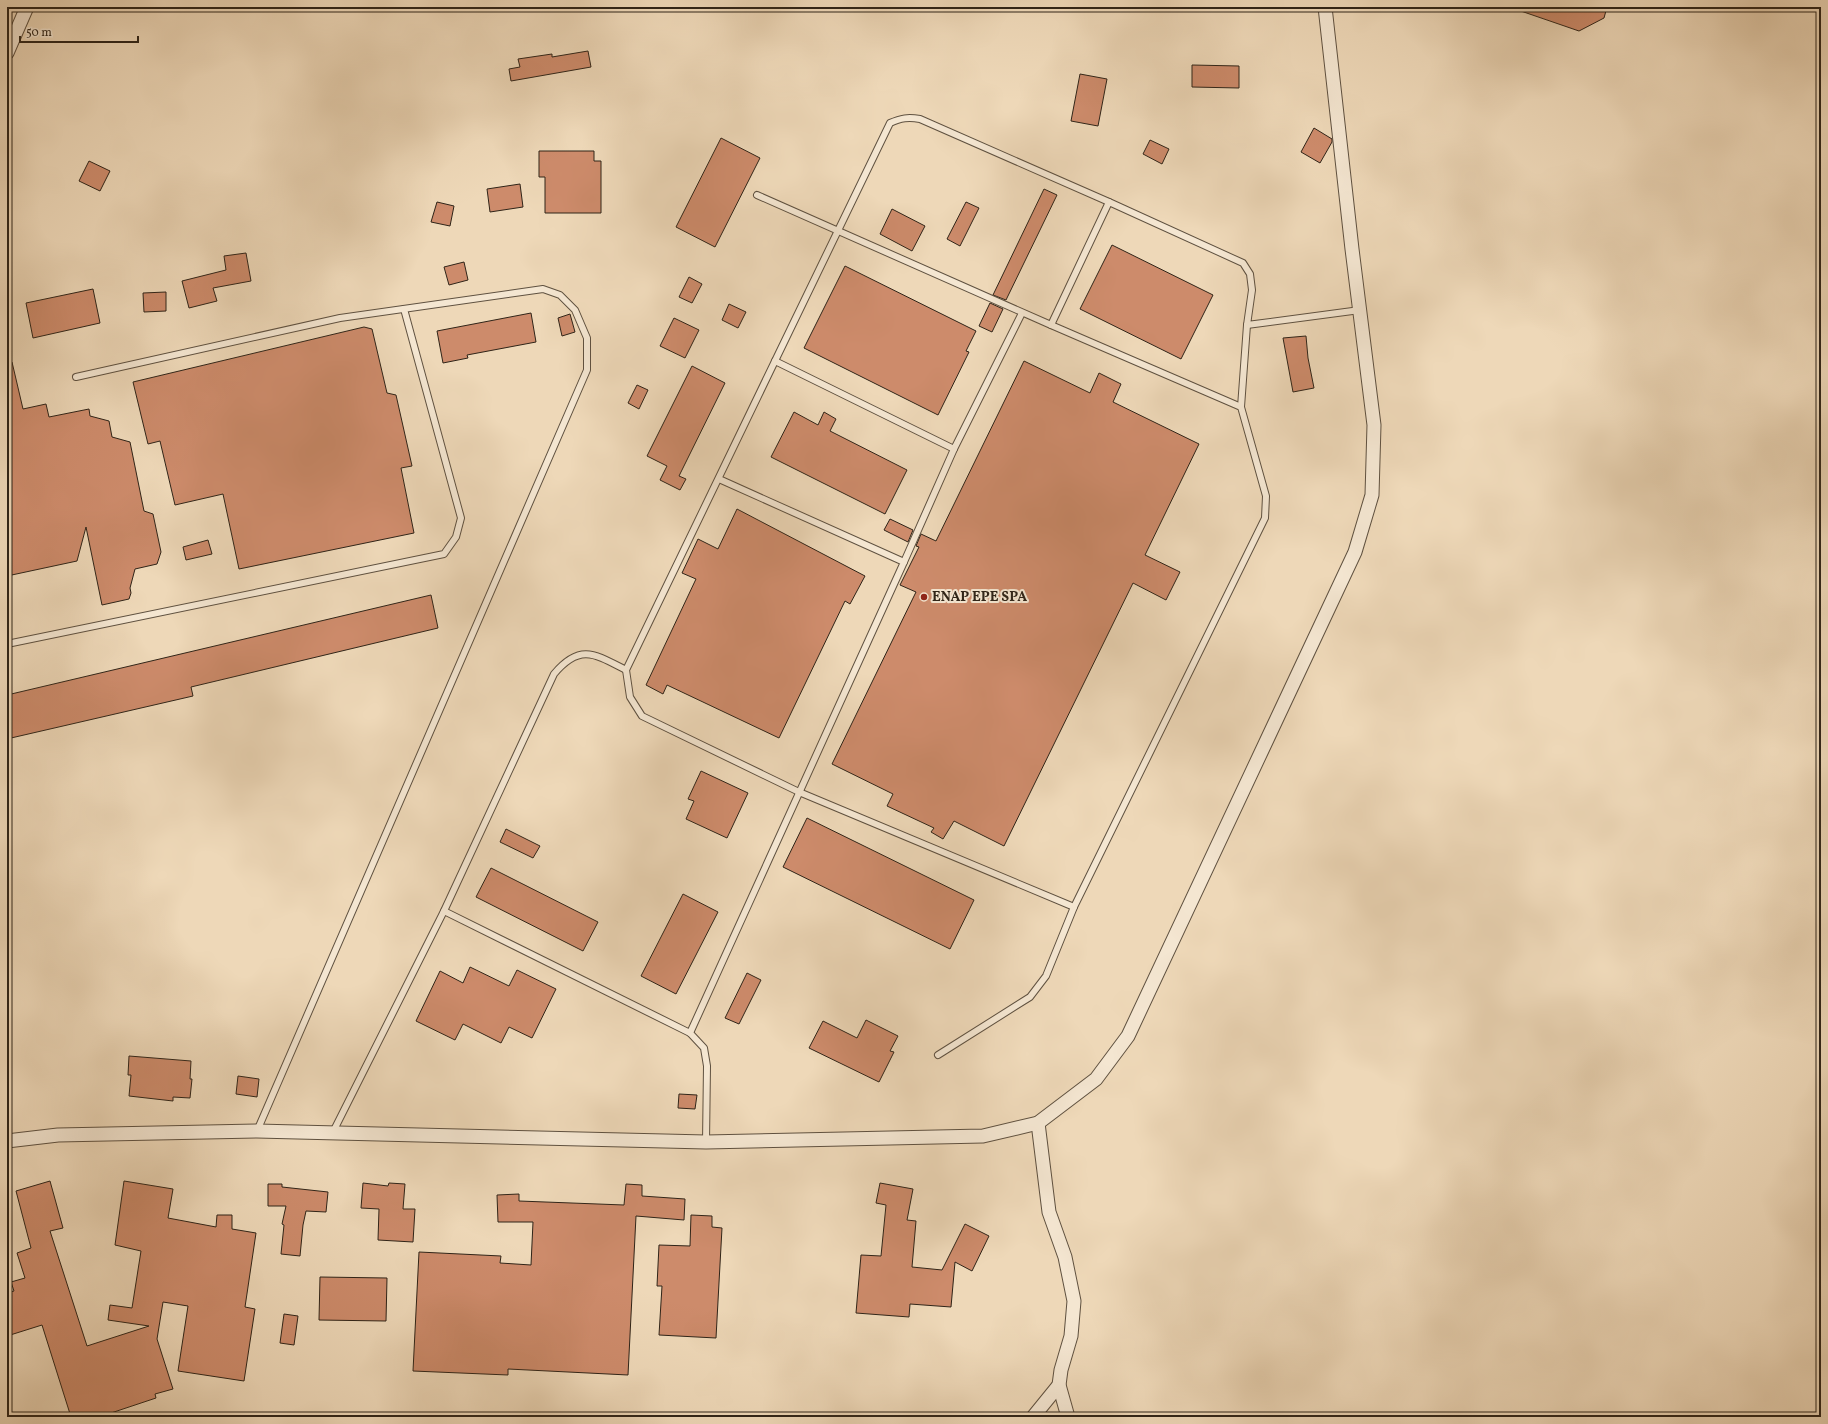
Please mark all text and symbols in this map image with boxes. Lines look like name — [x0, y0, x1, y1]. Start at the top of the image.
scale bar — [20, 18, 138, 44]
text: 50 m — [26, 25, 52, 41]
place label: ENAP EPE SPA — [932, 588, 1027, 607]
marker: ENAP EPE SPA — [919, 592, 929, 602]

